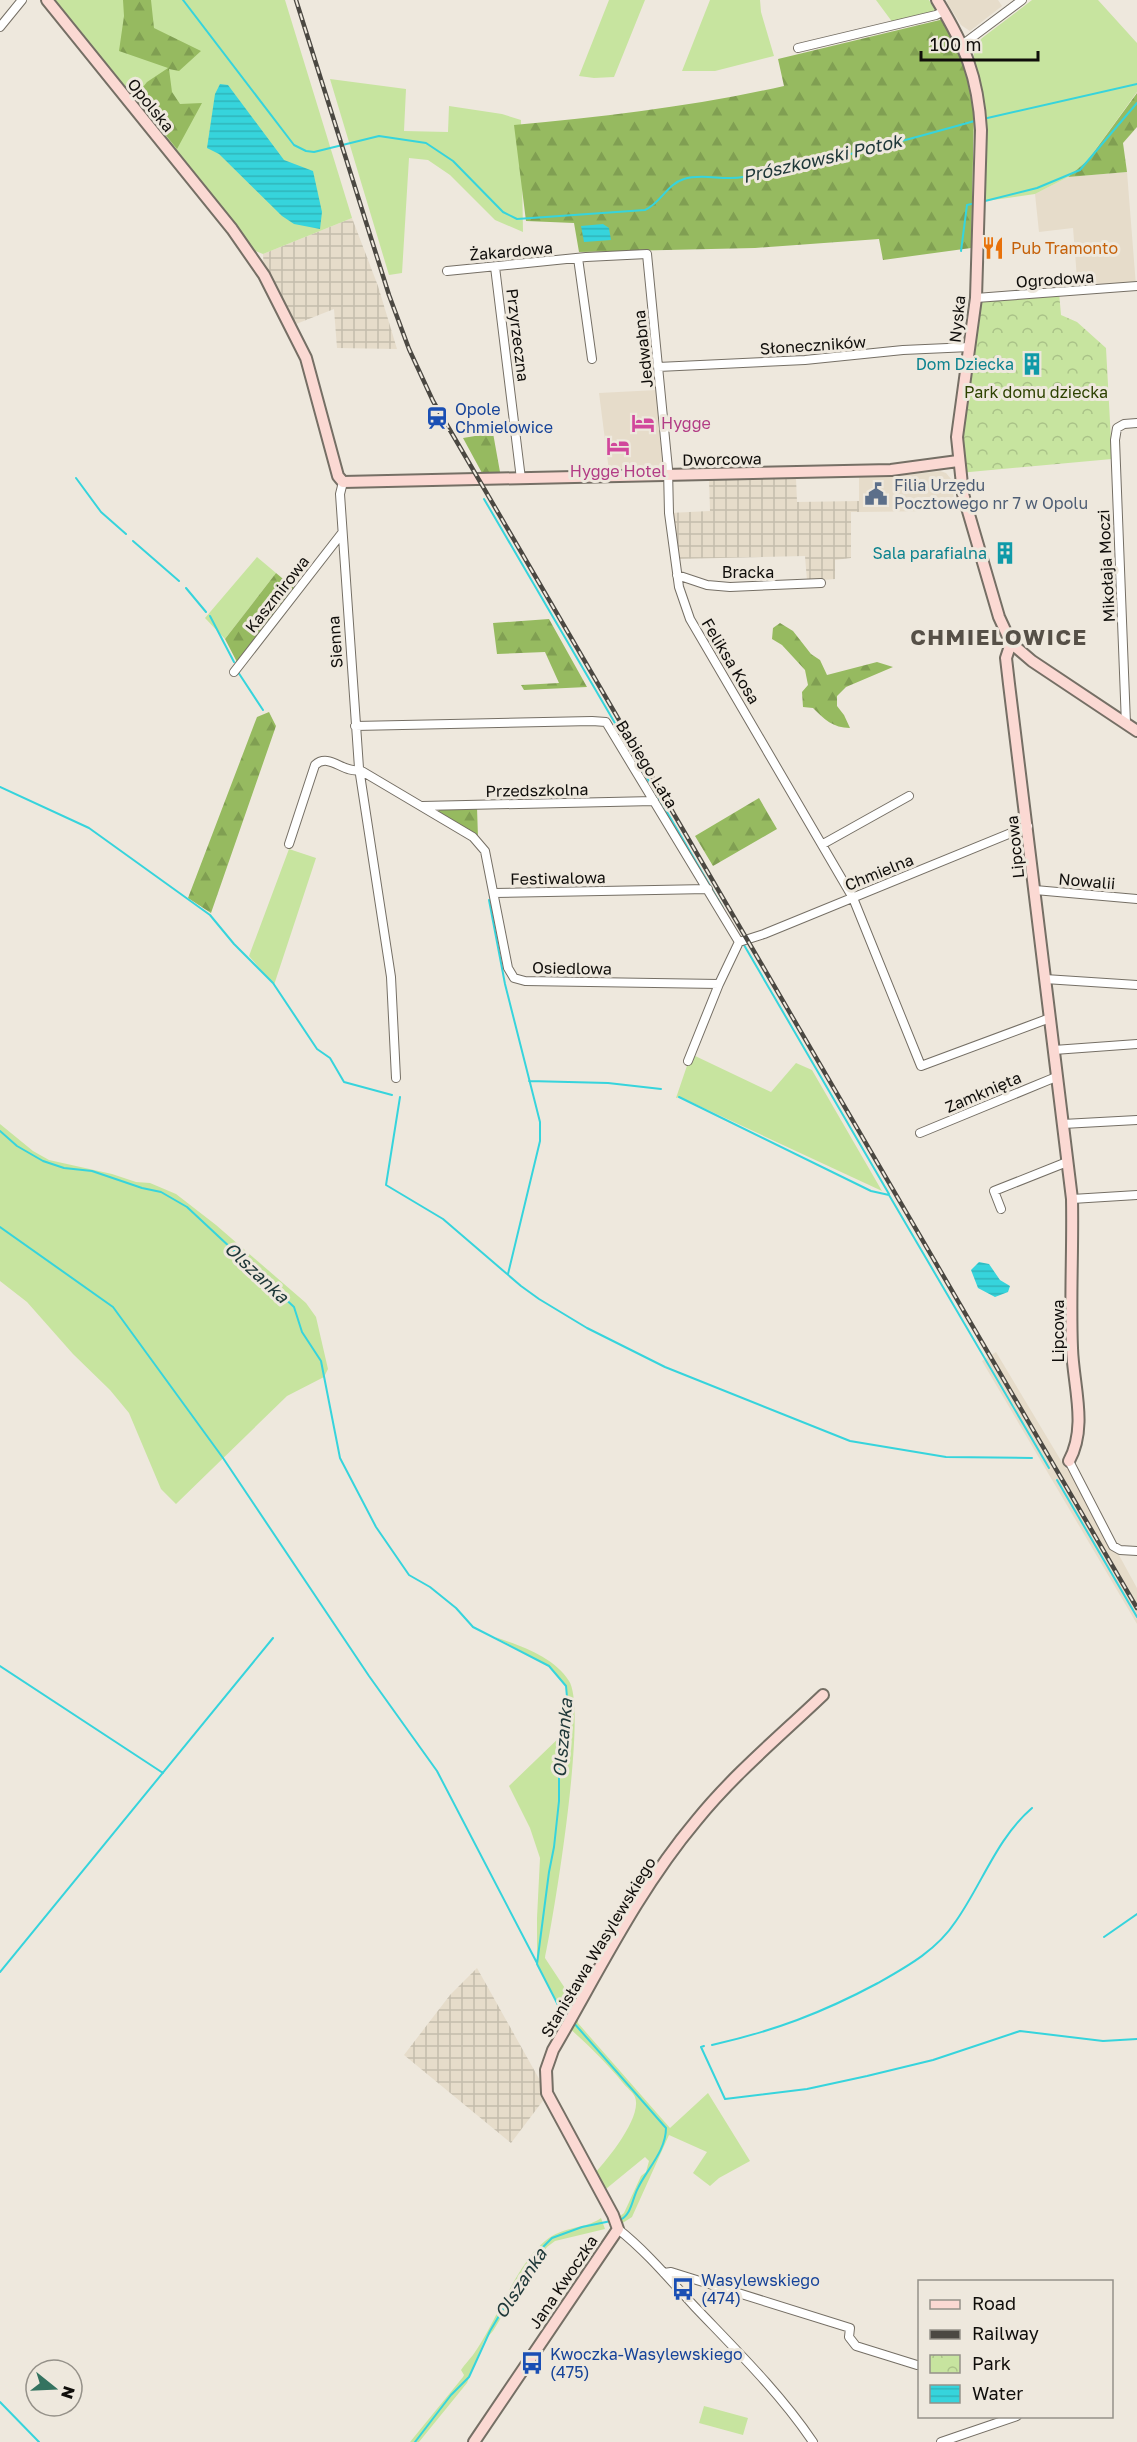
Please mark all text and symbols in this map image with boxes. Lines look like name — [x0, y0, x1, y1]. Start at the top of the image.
scale bar — [921, 24, 1038, 62]
text: 100 m — [930, 33, 981, 55]
street label: Opolska — [123, 74, 179, 136]
water label: Prószkowski Potok — [740, 129, 906, 187]
restaurant icon: Pub Tramonto — [980, 235, 1006, 261]
street label: Żakardowa — [468, 237, 554, 265]
place label: Pub Tramonto — [1011, 238, 1118, 258]
street label: Ogrodowa — [1015, 266, 1095, 292]
street label: Przyrzeczna — [502, 287, 534, 383]
street label: Nyska — [945, 294, 969, 344]
street label: Jedwabna — [629, 309, 657, 389]
street label: Słoneczników — [759, 331, 867, 359]
building icon: Dom Dziecka — [1019, 351, 1045, 377]
place label: Dom Dziecka — [916, 354, 1014, 374]
park label: Park domu dziecka — [964, 382, 1108, 402]
place label: Opole Chmielowice — [455, 399, 553, 437]
station icon: Opole Chmielowice — [424, 405, 450, 431]
hotel icon: Hygge — [630, 410, 656, 436]
place label: Hygge — [661, 413, 711, 433]
hotel icon: Hygge Hotel — [605, 433, 631, 459]
street label: Dworcowa — [682, 448, 762, 470]
place label: Hygge Hotel — [570, 461, 666, 481]
place label: Filia Urzędu Pocztowego nr 7 w Opolu — [894, 475, 1088, 513]
public building icon: Filia Urzędu Pocztowego nr 7 w Opolu — [863, 481, 889, 507]
street label: Mikołaja Moczi — [1093, 509, 1119, 623]
building icon: Sala parafialna — [992, 540, 1018, 566]
place label: Sala parafialna — [872, 543, 987, 563]
street label: Kaszmirowa — [241, 552, 313, 636]
street label: Bracka — [722, 562, 774, 582]
street label: Sienna — [323, 615, 347, 669]
street label: Feliksa Kosa — [698, 615, 764, 707]
district label: CHMIELOWICE — [910, 623, 1088, 650]
street label: Babiego Lata — [612, 716, 682, 812]
street label: Przedszkolna — [485, 779, 589, 801]
street label: Lipcowa — [1002, 815, 1028, 879]
street label: Chmielna — [842, 849, 916, 895]
street label: Festiwalowa — [510, 867, 606, 889]
street label: Nowalii — [1058, 869, 1116, 893]
street label: Osiedlowa — [532, 957, 612, 979]
street label: Zamknięta — [942, 1067, 1024, 1117]
water label: Olszanka — [221, 1237, 294, 1308]
street label: Lipcowa — [1048, 1299, 1068, 1363]
water label: Olszanka — [548, 1697, 576, 1778]
street label: Stanisława Wasylewskiego — [536, 1853, 660, 2041]
street label: Jana Kwoczka — [524, 2231, 602, 2333]
water label: Olszanka — [489, 2243, 551, 2322]
place label: Wasylewskiego (474) — [701, 2270, 820, 2308]
bus stop icon: Wasylewskiego (474) — [670, 2276, 696, 2302]
legend — [918, 2280, 1113, 2418]
text: Road — [972, 2292, 1016, 2314]
text: Railway — [972, 2322, 1039, 2344]
place label: Kwoczka-Wasylewskiego (475) — [550, 2344, 743, 2382]
bus stop icon: Kwoczka-Wasylewskiego (475) — [519, 2350, 545, 2376]
text: Park — [972, 2352, 1011, 2374]
north arrow — [24, 2358, 84, 2418]
text: Water — [972, 2382, 1023, 2404]
text: N — [57, 2384, 80, 2402]

